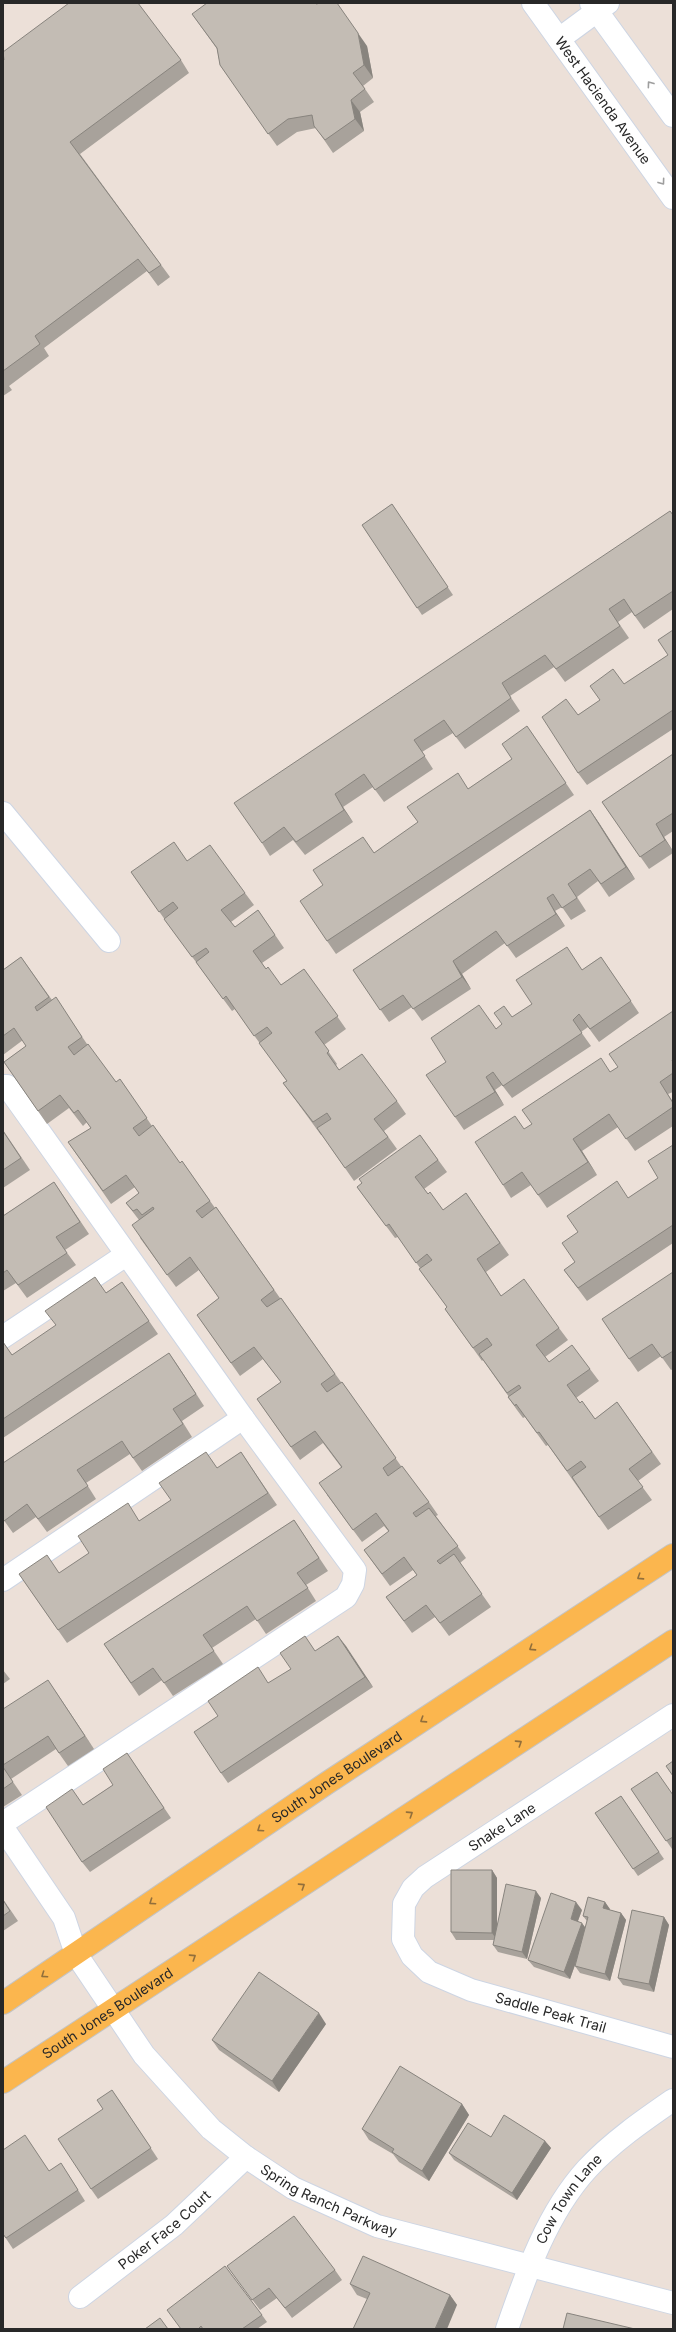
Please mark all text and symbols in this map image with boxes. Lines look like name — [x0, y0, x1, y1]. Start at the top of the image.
street label: West Hacienda Avenue — [552, 33, 655, 167]
one-way arrow — [648, 82, 655, 89]
one-way arrow — [657, 178, 664, 185]
one-way arrow — [638, 1572, 645, 1579]
one-way arrow — [529, 1643, 536, 1651]
one-way arrow — [420, 1715, 427, 1722]
street label: South Jones Boulevard — [268, 1727, 405, 1826]
one-way arrow — [515, 1740, 522, 1748]
street label: Snake Lane — [465, 1799, 539, 1855]
one-way arrow — [406, 1812, 413, 1819]
one-way arrow — [257, 1824, 264, 1831]
one-way arrow — [297, 1884, 304, 1891]
one-way arrow — [150, 1897, 157, 1904]
one-way arrow — [189, 1955, 196, 1962]
street label: South Jones Boulevard — [39, 1964, 176, 2062]
one-way arrow — [41, 1971, 48, 1978]
street label: Saddle Peak Trail — [494, 1988, 608, 2036]
street label: Cow Town Lane — [532, 2150, 605, 2246]
street label: Spring Ranch Parkway — [258, 2160, 399, 2239]
street label: Poker Face Court — [115, 2186, 214, 2273]

